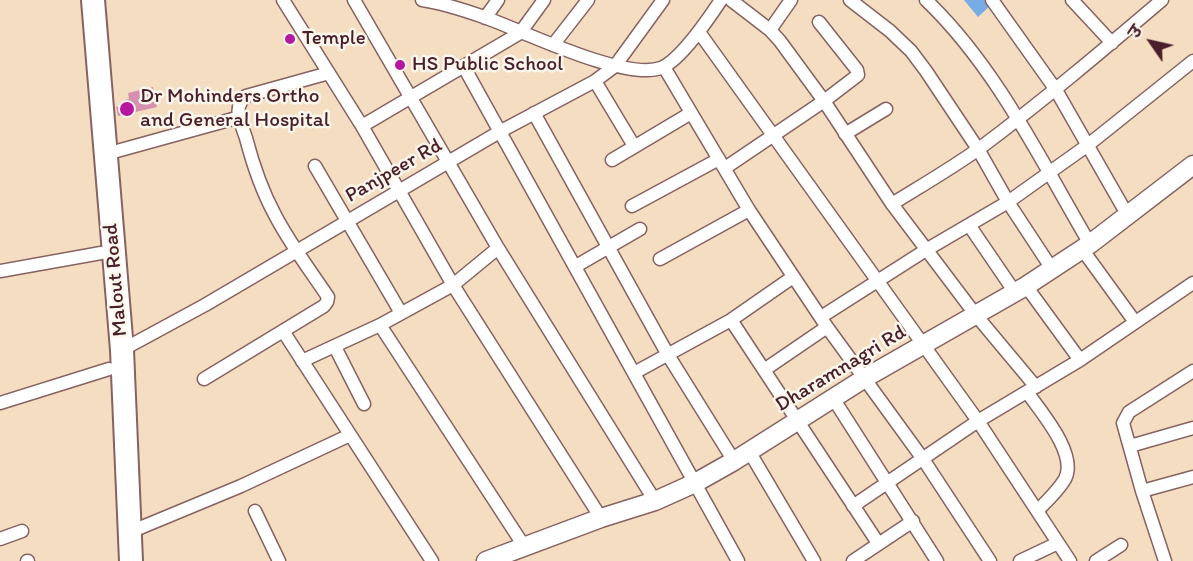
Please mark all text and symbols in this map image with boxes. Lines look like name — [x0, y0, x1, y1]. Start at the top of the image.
north arrow — [1121, 12, 1181, 72]
text: उ — [1125, 22, 1147, 41]
place label: Temple — [302, 26, 366, 52]
marker: Temple — [283, 32, 297, 46]
place label: HS Public School — [412, 52, 563, 78]
marker: HS Public School — [393, 58, 407, 72]
place label: Dr Mohinders Ortho and General Hospital — [140, 84, 330, 134]
marker: Dr Mohinders Ortho and General Hospital — [118, 100, 136, 118]
street label: Panjpeer Rd — [341, 133, 447, 209]
street label: Malout Road — [98, 222, 134, 338]
street label: Dharamnagri Rd — [771, 320, 911, 418]

